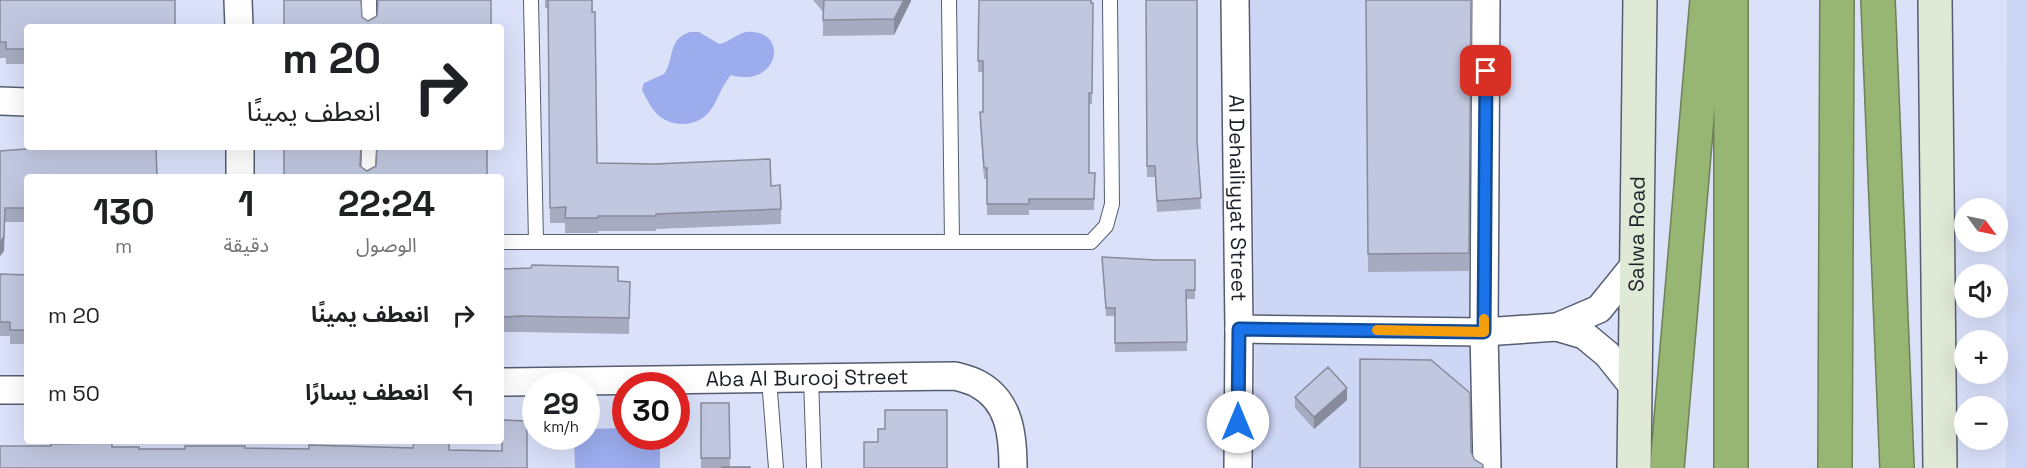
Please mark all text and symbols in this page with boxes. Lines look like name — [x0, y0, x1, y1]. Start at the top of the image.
text: 20 m — [282, 32, 381, 85]
pin — [1460, 45, 1511, 96]
icon: right — [402, 48, 480, 126]
icon: arrive — [1469, 54, 1502, 87]
text: انعطف يمينًا — [247, 94, 381, 129]
street label: Al Dehailiyyat Street — [1223, 94, 1253, 302]
street label: Salwa Road — [1622, 176, 1651, 292]
text: 1 — [238, 181, 254, 227]
text: 22:24 — [338, 181, 435, 227]
text: 130 — [93, 189, 154, 235]
north arrow — [1954, 198, 2008, 252]
map controls — [1954, 198, 2008, 450]
text: دقيقة — [223, 232, 269, 258]
text: الوصول — [356, 232, 417, 258]
text: m — [115, 233, 132, 259]
button: sound — [1954, 264, 2008, 318]
icon: right — [447, 299, 480, 332]
text: انعطف يمينًا — [311, 300, 429, 328]
text: 20 m — [48, 301, 100, 329]
button: + — [1954, 330, 2008, 384]
street label: Aba Al Burooj Street — [705, 363, 909, 392]
speed limit sign: 30 — [612, 372, 690, 450]
icon: left — [447, 377, 480, 410]
text: انعطف يسارًا — [305, 378, 429, 406]
text: 50 m — [48, 379, 100, 407]
text: 29 — [543, 384, 579, 423]
position arrow — [1206, 390, 1270, 454]
button: − — [1954, 396, 2008, 450]
text: km/h — [543, 417, 579, 436]

